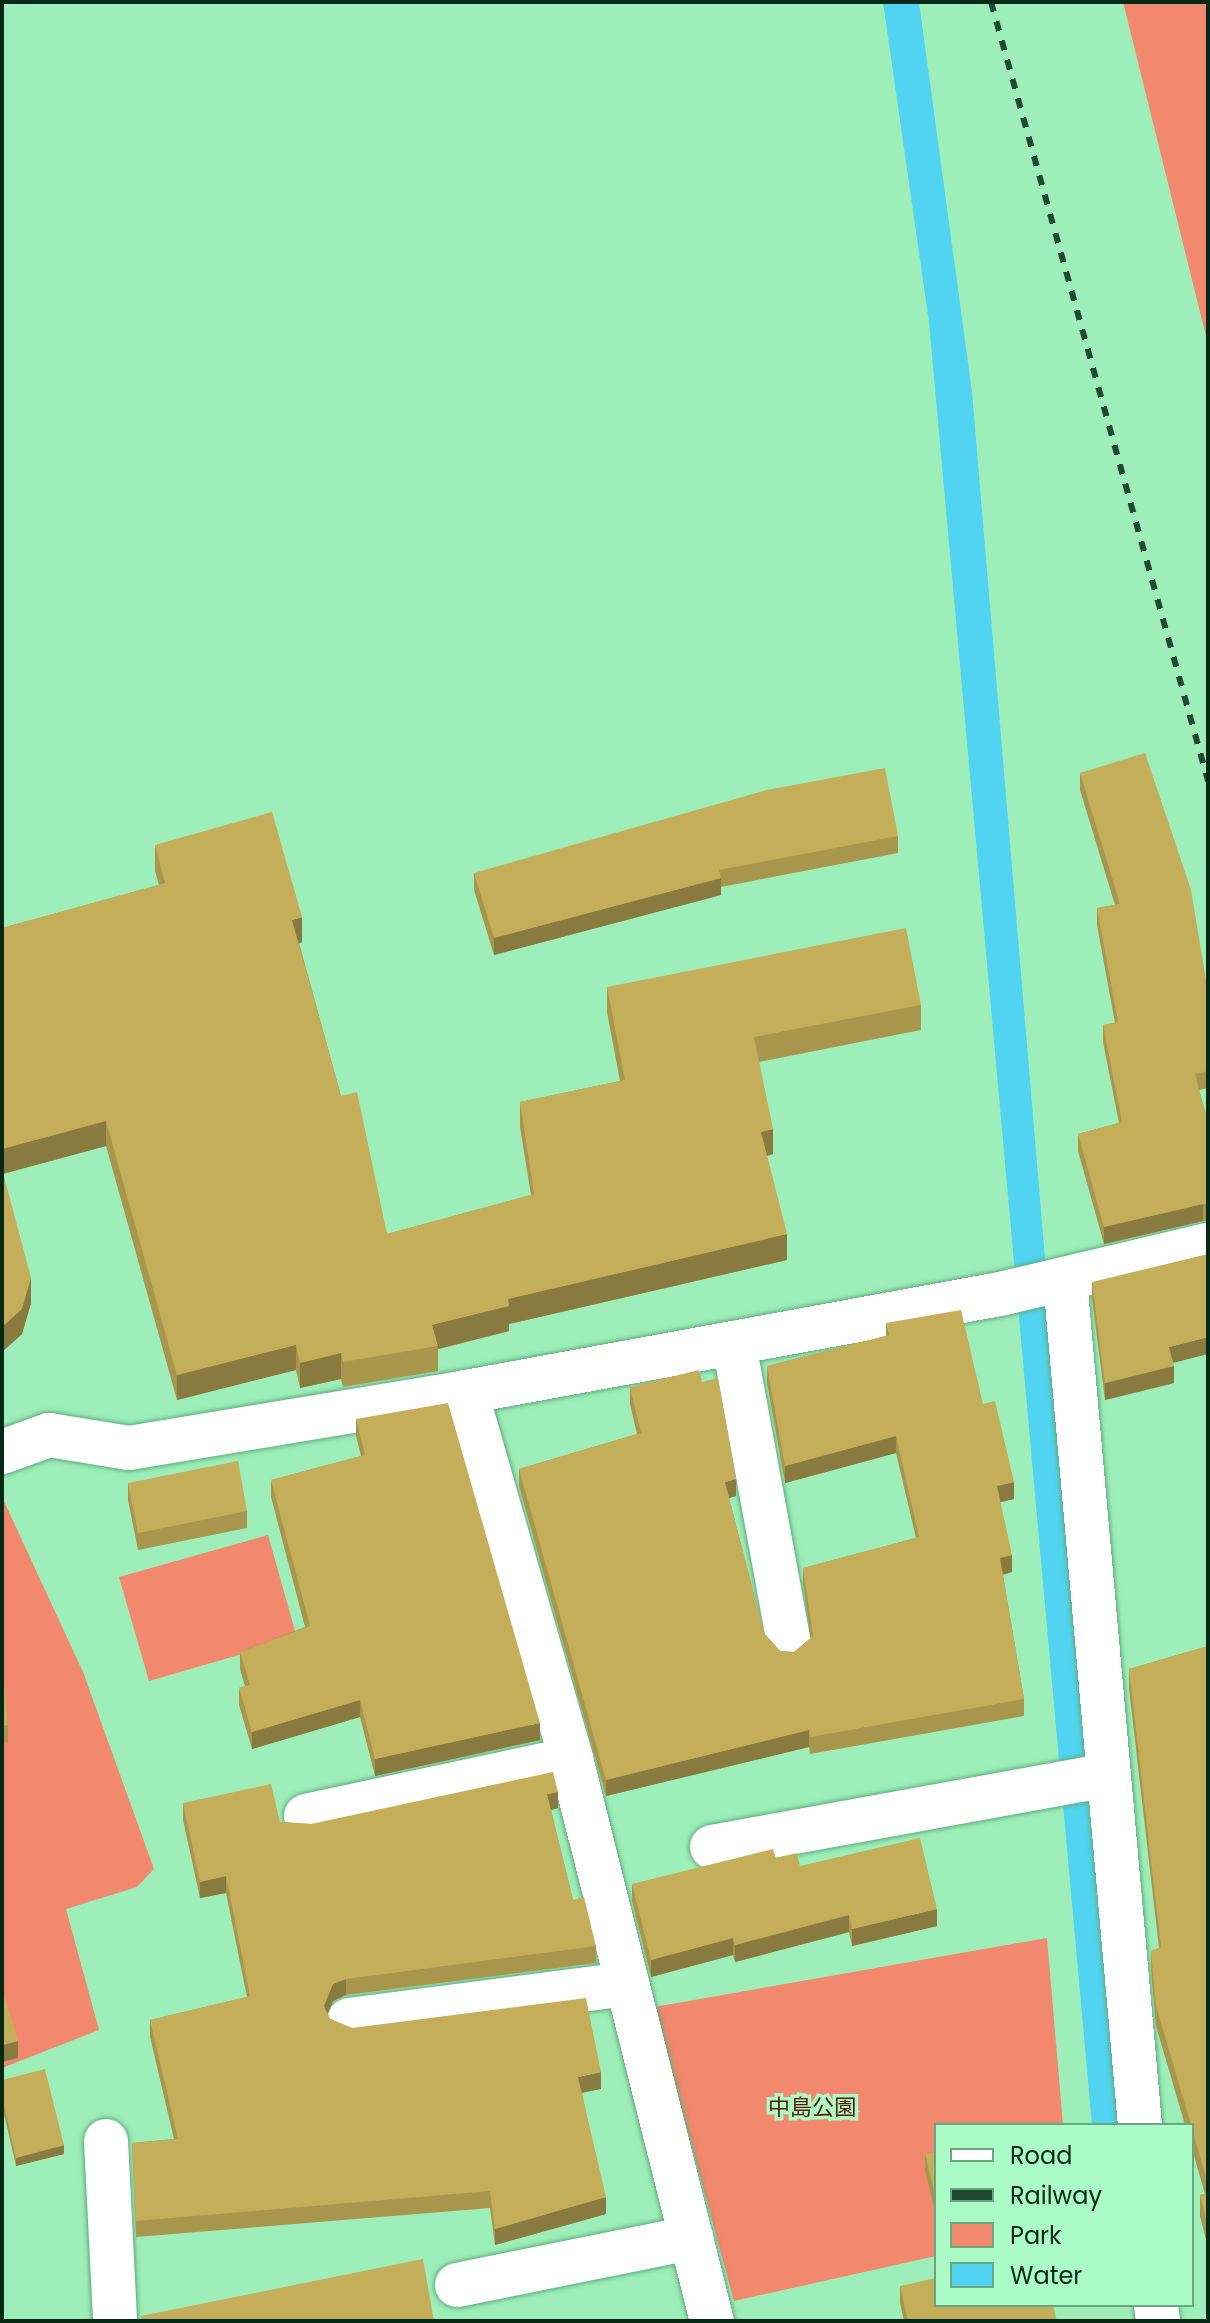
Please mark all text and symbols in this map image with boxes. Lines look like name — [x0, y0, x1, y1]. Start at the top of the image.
park label: 中島公園 — [768, 2095, 856, 2121]
legend — [934, 2123, 1194, 2307]
text: Road — [1010, 2139, 1072, 2172]
text: Railway — [1010, 2179, 1102, 2212]
text: Park — [1010, 2219, 1061, 2252]
text: Water — [1010, 2259, 1082, 2292]

